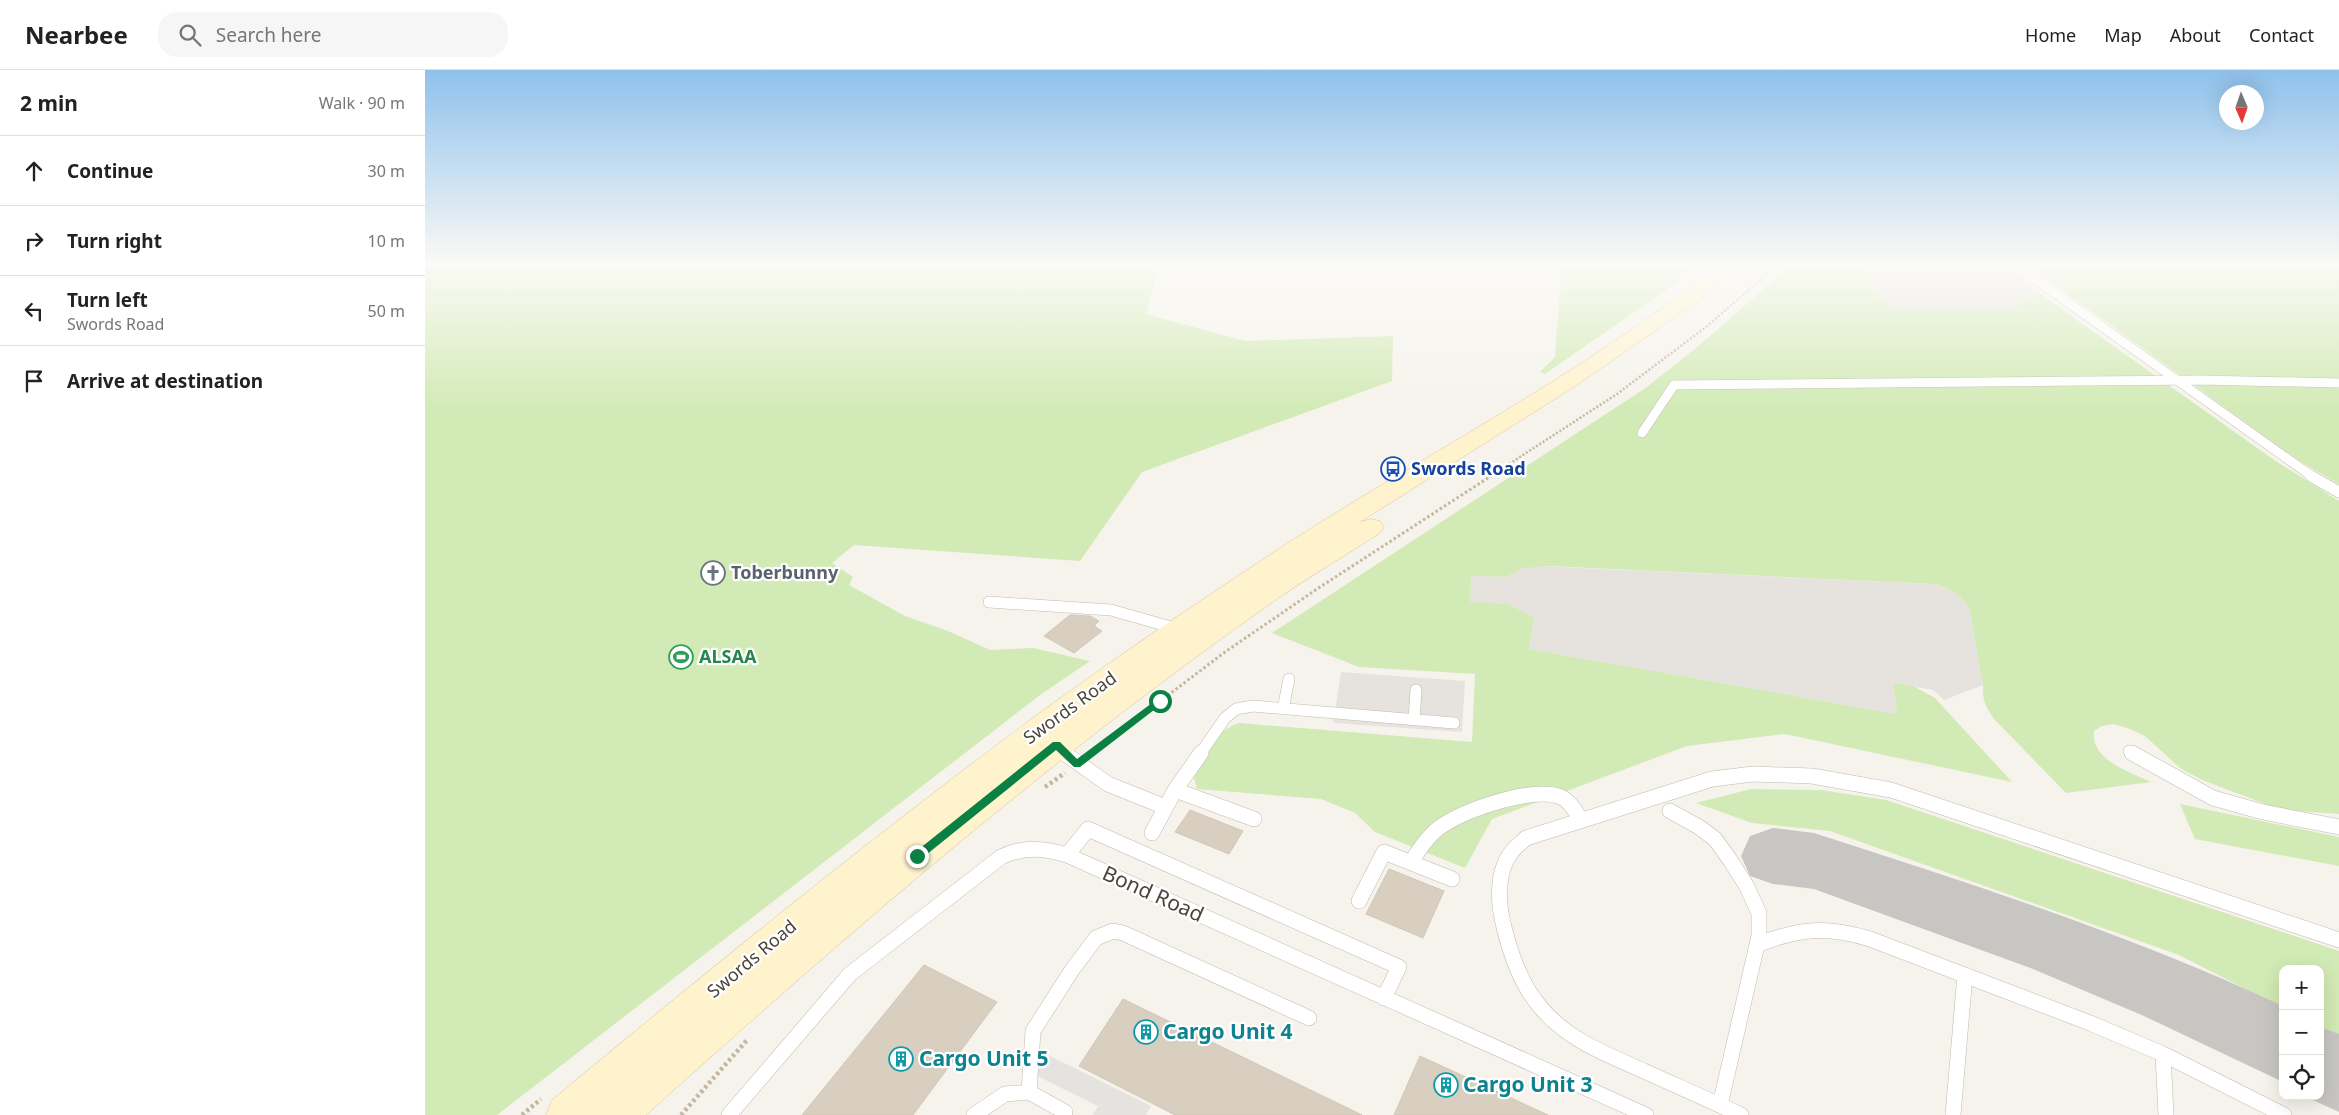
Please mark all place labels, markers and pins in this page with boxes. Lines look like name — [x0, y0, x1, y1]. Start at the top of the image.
bus stop icon: Swords Road — [1380, 456, 1406, 482]
place label: Swords Road — [1411, 456, 1526, 480]
church icon: Toberbunny — [700, 560, 726, 586]
place label: Toberbunny — [731, 560, 839, 584]
sports icon: ALSAA — [668, 644, 694, 670]
place label: ALSAA — [699, 644, 757, 668]
place label: Cargo Unit 4 — [1163, 1017, 1293, 1045]
building icon: Cargo Unit 4 — [1133, 1019, 1159, 1045]
place label: Cargo Unit 5 — [919, 1044, 1049, 1072]
building icon: Cargo Unit 5 — [888, 1046, 914, 1072]
place label: Cargo Unit 3 — [1463, 1070, 1593, 1098]
building icon: Cargo Unit 3 — [1433, 1072, 1459, 1098]

